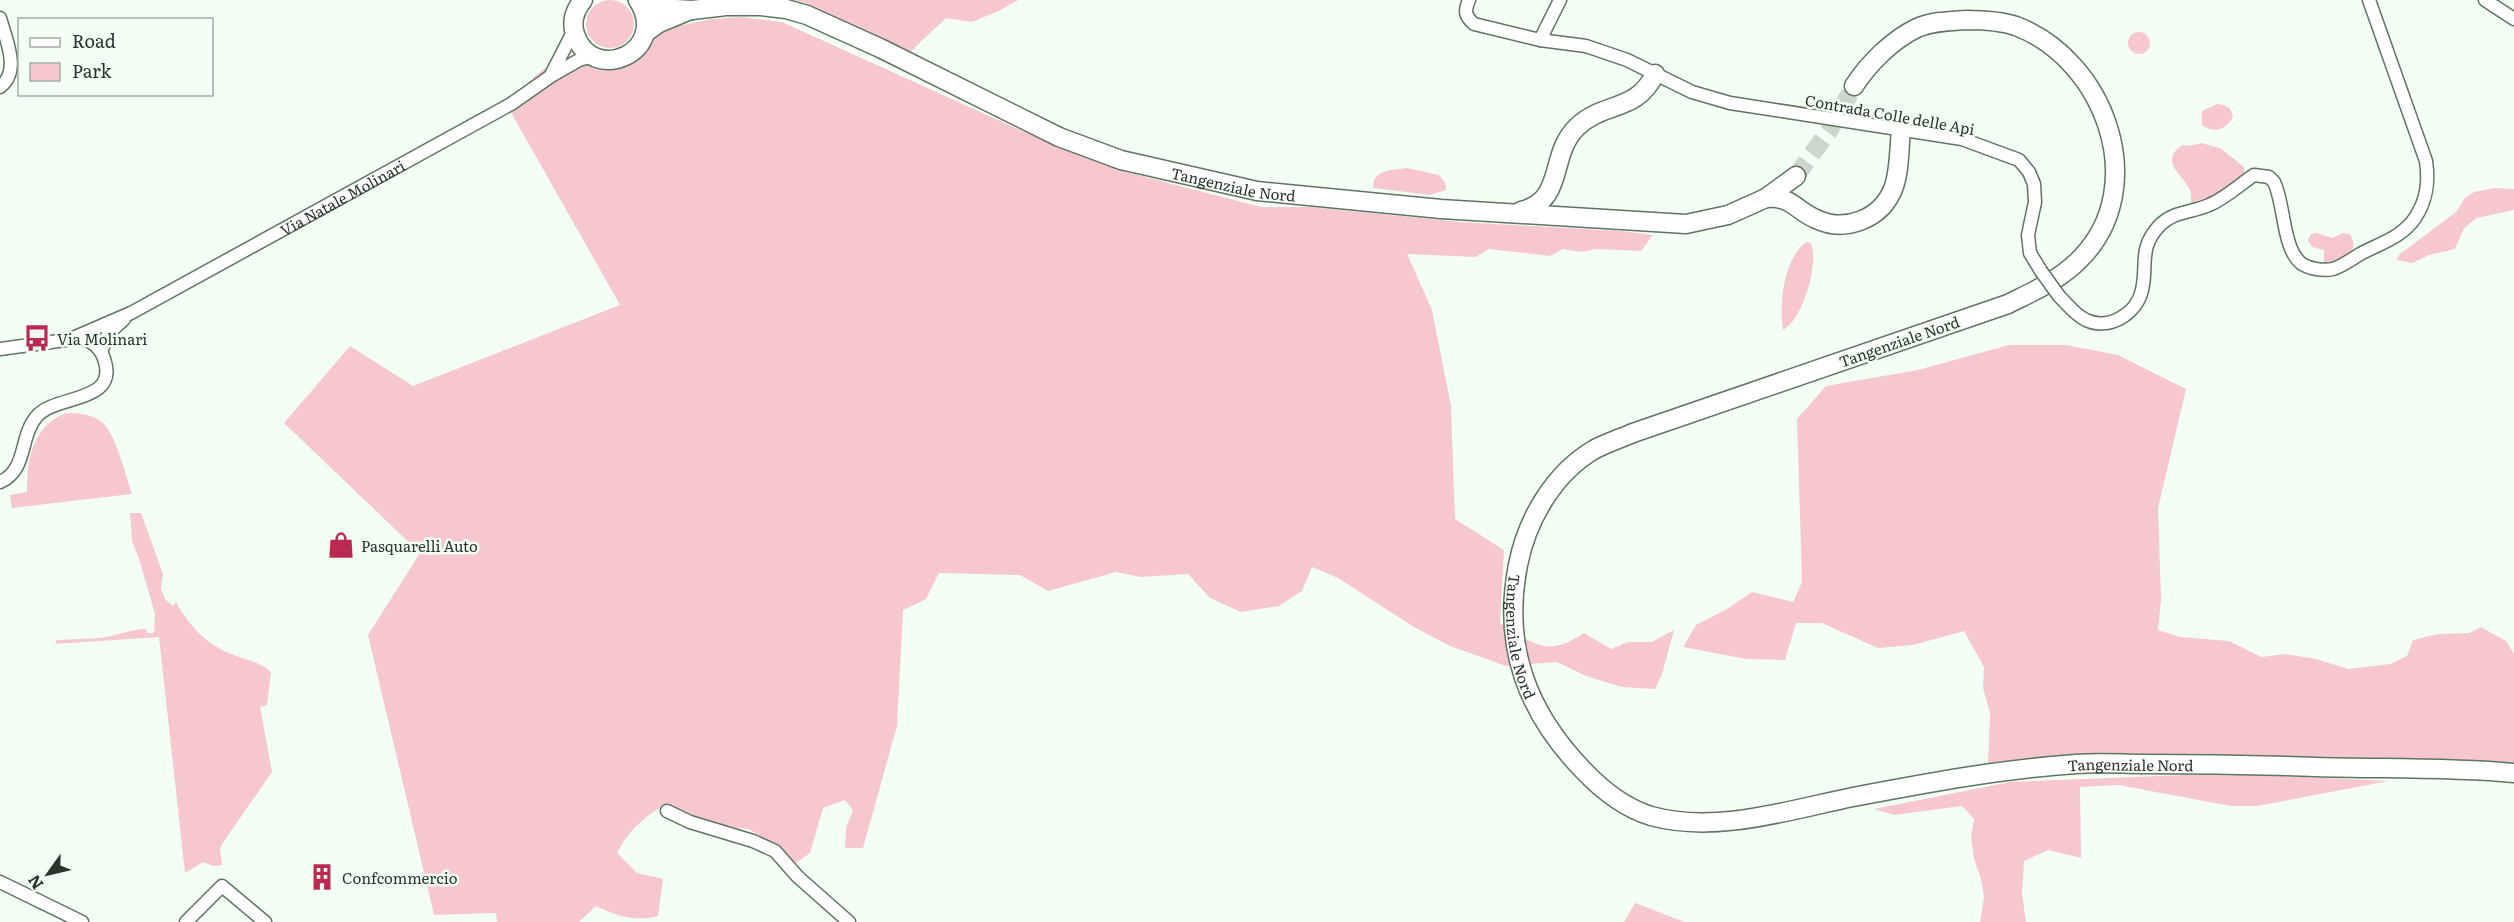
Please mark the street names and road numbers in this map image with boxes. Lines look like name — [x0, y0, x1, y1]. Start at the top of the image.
street label: Contrada Colle delle Api — [1803, 88, 1977, 140]
street label: Via Natale Molinari — [275, 153, 409, 241]
street label: Tangenziale Nord — [1169, 160, 1297, 206]
street label: Tangenziale Nord — [1836, 310, 1962, 372]
street label: Tangenziale Nord — [1502, 573, 1543, 702]
street label: Tangenziale Nord — [2067, 752, 2194, 776]

